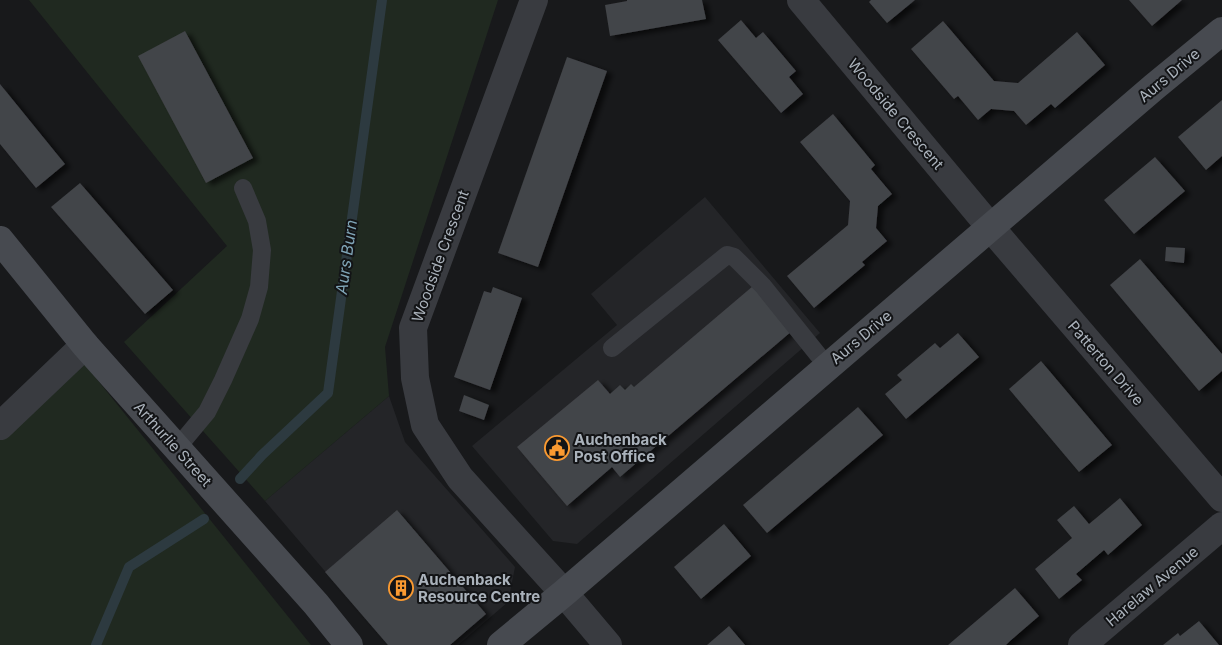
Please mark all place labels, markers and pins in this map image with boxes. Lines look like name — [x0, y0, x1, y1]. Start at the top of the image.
place label: Auchenback Post Office — [574, 430, 667, 466]
public building icon: Auchenback Post Office — [544, 435, 570, 461]
place label: Auchenback Resource Centre — [418, 570, 540, 606]
building icon: Auchenback Resource Centre — [388, 575, 414, 601]

